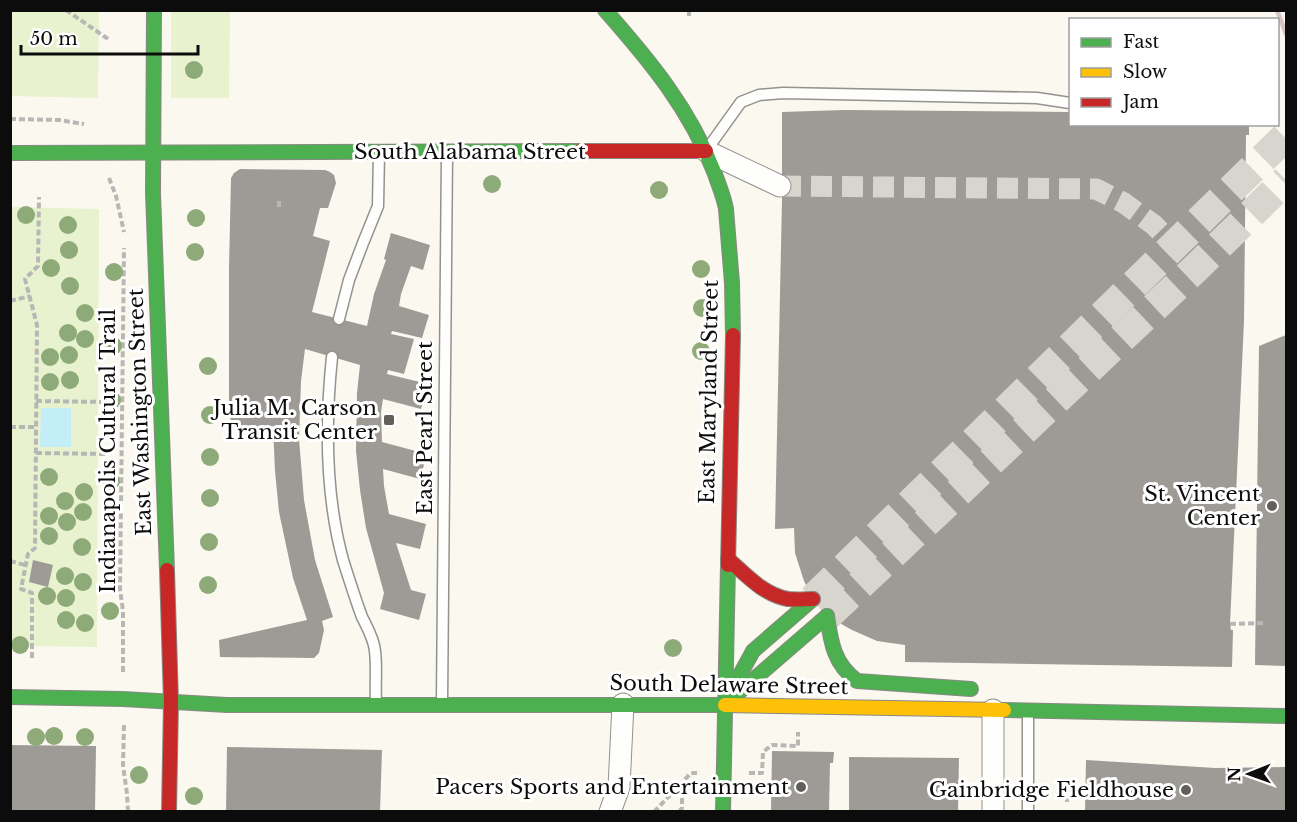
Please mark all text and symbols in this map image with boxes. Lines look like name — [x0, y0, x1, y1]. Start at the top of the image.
scale bar — [21, 18, 198, 56]
legend — [1069, 18, 1279, 126]
text: 50 m — [30, 28, 78, 50]
text: Fast — [1123, 31, 1160, 53]
text: Slow — [1123, 61, 1168, 83]
text: Jam — [1121, 91, 1159, 113]
street label: South Alabama Street — [354, 139, 586, 165]
street label: East Maryland Street — [694, 280, 724, 504]
street label: East Washington Street — [123, 288, 157, 536]
street label: Indianapolis Cultural Trail — [95, 309, 121, 593]
street label: East Pearl Street — [412, 341, 438, 515]
place label: Julia M. Carson Transit Center — [210, 395, 377, 445]
marker: Julia M. Carson Transit Center — [382, 413, 396, 427]
place label: St. Vincent Center — [1144, 481, 1260, 531]
marker: St. Vincent Center — [1265, 499, 1279, 513]
street label: South Delaware Street — [609, 670, 849, 700]
north arrow — [1219, 744, 1279, 804]
text: N — [1224, 767, 1244, 782]
place label: Pacers Sports and Entertainment — [435, 774, 789, 800]
place label: Gainbridge Fieldhouse — [929, 777, 1174, 803]
marker: Pacers Sports and Entertainment — [794, 780, 808, 794]
marker: Gainbridge Fieldhouse — [1179, 783, 1193, 797]

